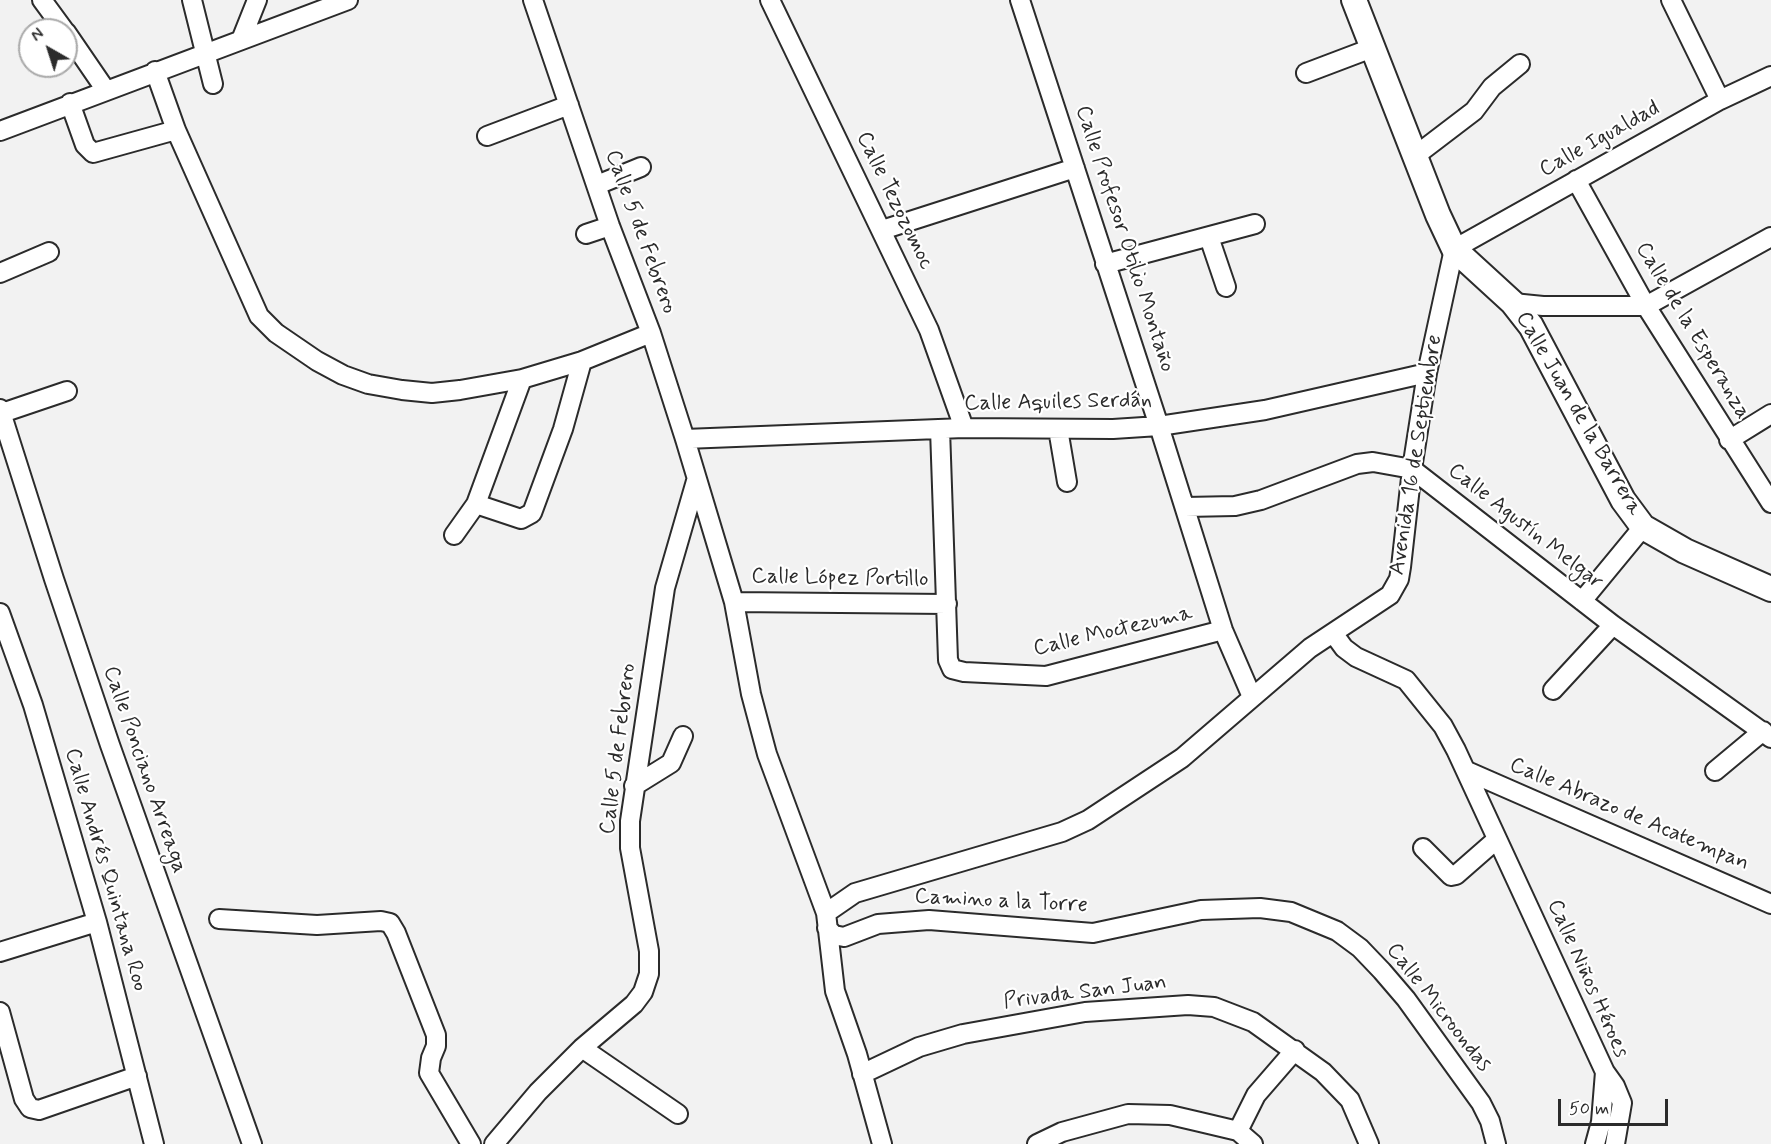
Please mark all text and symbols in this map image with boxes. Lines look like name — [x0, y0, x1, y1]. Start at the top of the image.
north arrow — [18, 18, 78, 78]
text: N — [27, 24, 48, 47]
street label: Calle Igualdad — [1535, 96, 1665, 184]
street label: Calle Profesor Otilio Montaño — [1068, 102, 1180, 376]
street label: Calle Tezozomoc — [849, 128, 939, 274]
street label: Calle 5 de Febrero — [598, 147, 682, 317]
street label: Calle de la Esperanza — [1629, 238, 1755, 424]
street label: Calle Juan de la Barrera — [1509, 307, 1647, 521]
street label: Avenida 16 de Septiembre — [1385, 333, 1449, 577]
street label: Calle Aquiles Serdán — [964, 388, 1152, 418]
street label: Calle Agustín Melgar — [1442, 458, 1608, 596]
street label: Calle López Portillo — [751, 564, 929, 594]
street label: Calle Moctezuma — [1031, 601, 1195, 663]
street label: Calle 5 de Febrero — [595, 662, 643, 836]
street label: Calle Ponciano Arreaga — [96, 663, 192, 877]
street label: Calle Andrés Quintana Roo — [58, 745, 152, 995]
street label: Calle Abrazo de Acatempan — [1505, 753, 1753, 877]
street label: Camino a la Torre — [914, 884, 1088, 920]
street label: Calle Niños Héroes — [1540, 896, 1634, 1062]
street label: Calle Microondas — [1380, 938, 1496, 1078]
street label: Privada San Juan — [1002, 970, 1168, 1016]
scale bar — [1561, 1087, 1670, 1125]
text: 50 m — [1569, 1097, 1609, 1121]

